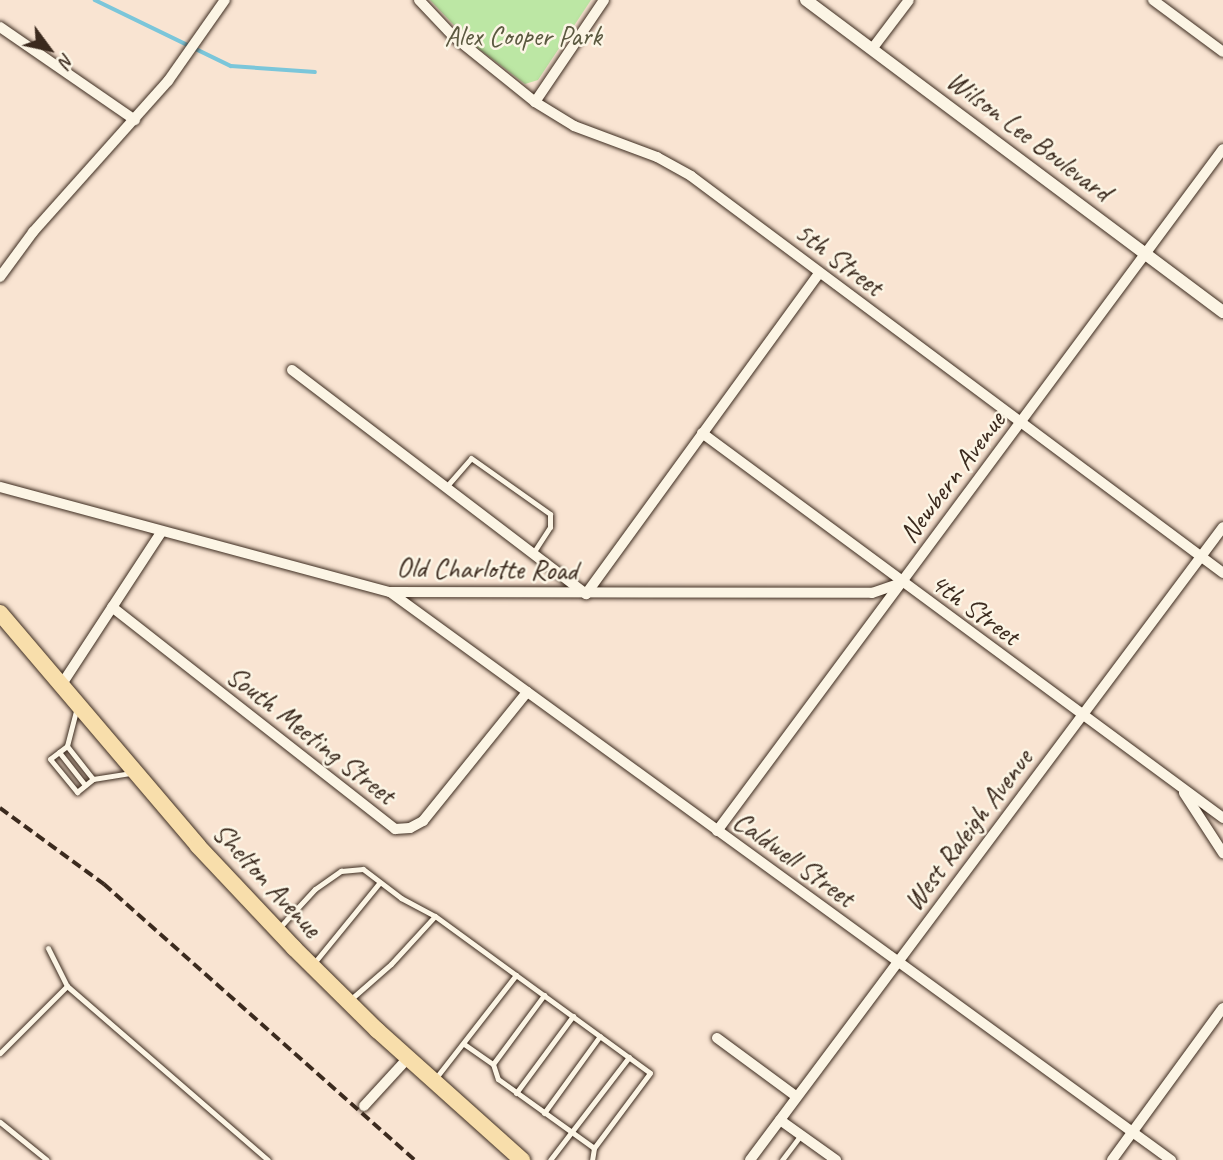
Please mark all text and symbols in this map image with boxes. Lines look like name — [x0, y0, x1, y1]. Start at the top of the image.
north arrow — [14, 14, 84, 84]
park label: Alex Cooper Park — [444, 19, 602, 53]
text: N — [53, 49, 80, 72]
street label: Wilson Lee Boulevard — [940, 63, 1118, 209]
street label: 5th Street — [788, 215, 890, 303]
street label: Newbern Avenue — [892, 405, 1012, 549]
street label: Old Charlotte Road — [396, 551, 578, 587]
street label: 4th Street — [924, 565, 1026, 653]
street label: South Meeting Street — [220, 659, 402, 811]
street label: West Raleigh Avenue — [896, 742, 1040, 918]
street label: Caldwell Street — [727, 804, 861, 914]
street label: Shelton Avenue — [206, 816, 328, 944]

